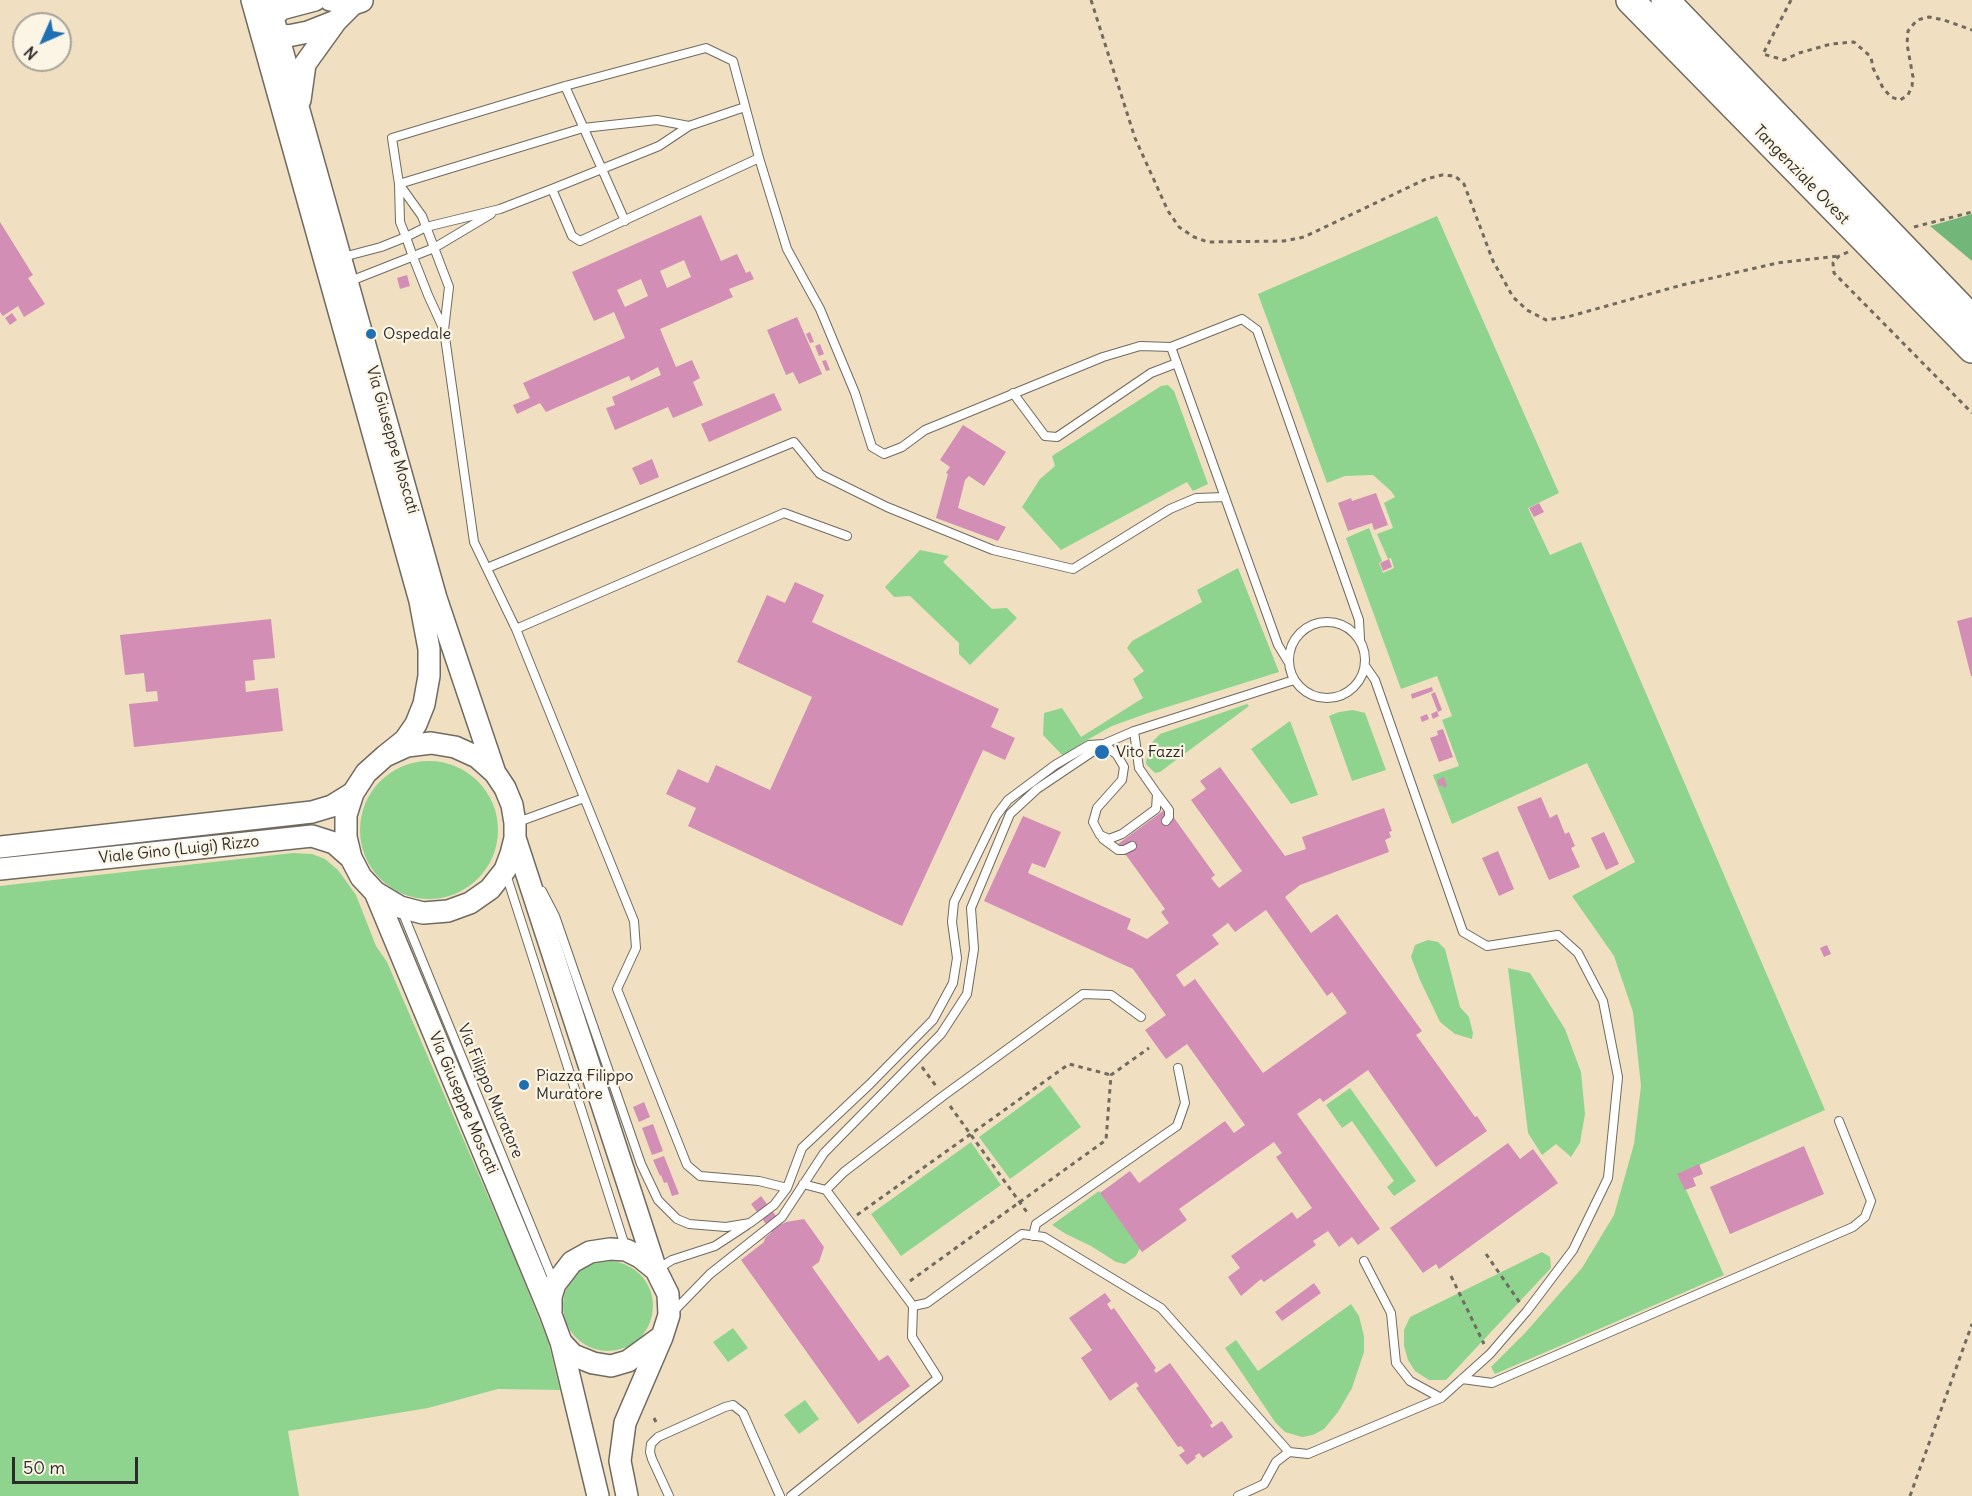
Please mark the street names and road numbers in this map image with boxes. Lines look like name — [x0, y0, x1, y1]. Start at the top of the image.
street label: Tangenziale Ovest — [1749, 121, 1853, 229]
street label: Via Giuseppe Moscati — [362, 364, 422, 516]
street label: Viale Gino (Luigi) Rizzo — [98, 832, 260, 868]
street label: Via Filippo Muratore — [453, 1021, 527, 1161]
street label: Via Giuseppe Moscati — [424, 1029, 502, 1177]

